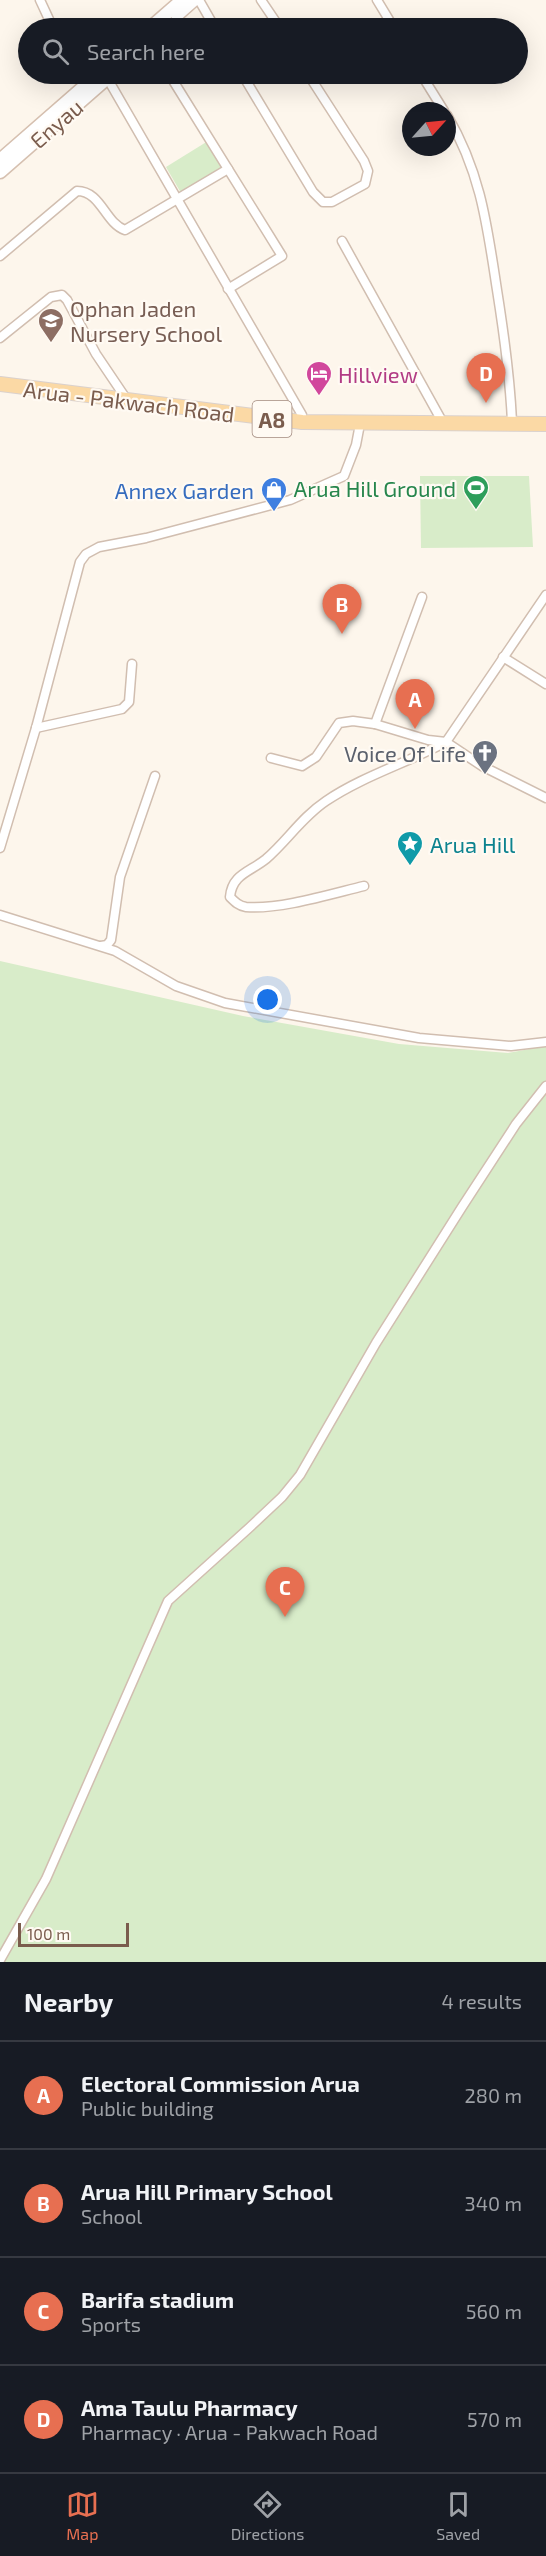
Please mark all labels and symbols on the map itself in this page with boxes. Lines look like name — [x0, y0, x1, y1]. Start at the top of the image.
street label: Enyau — [24, 93, 88, 153]
north arrow — [402, 102, 456, 156]
place label: Ophan Jaden Nursery School — [70, 295, 223, 346]
school or university icon: Ophan Jaden Nursery School — [36, 306, 66, 344]
pin: D — [466, 354, 506, 403]
hotel icon: Hillview — [304, 359, 334, 397]
place label: Hillview — [338, 361, 418, 387]
street label: Arua - Pakwach Road — [22, 375, 236, 427]
road number: A8 — [252, 401, 292, 437]
sports icon: Arua Hill Ground — [461, 473, 491, 511]
shop icon: Annex Garden — [259, 475, 289, 513]
place label: Arua Hill Ground — [294, 475, 456, 501]
place label: Annex Garden — [115, 477, 254, 503]
pin: B — [322, 584, 362, 634]
pin: A — [396, 680, 434, 729]
church icon: Voice Of Life — [470, 738, 500, 776]
place label: Voice Of Life — [344, 740, 466, 766]
place icon: Arua Hill — [395, 829, 425, 867]
place label: Arua Hill — [430, 831, 516, 857]
your location — [253, 985, 282, 1014]
pin: C — [266, 1568, 304, 1617]
scale bar — [18, 1920, 129, 1948]

